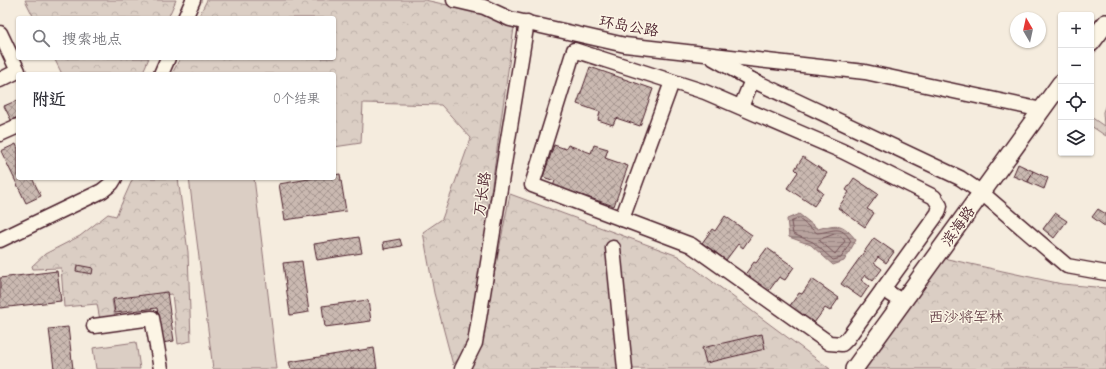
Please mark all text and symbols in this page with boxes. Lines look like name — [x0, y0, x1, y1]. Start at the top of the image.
street label: 环岛公路 — [598, 12, 660, 40]
north arrow — [1010, 12, 1046, 48]
map controls — [1058, 12, 1094, 156]
button: + — [1058, 12, 1094, 48]
search box — [16, 16, 336, 60]
icon: search — [30, 27, 52, 49]
text: 搜索地点 — [62, 30, 122, 48]
button: − — [1058, 48, 1094, 84]
button: locate — [1058, 84, 1094, 120]
text: 附近 — [32, 90, 66, 109]
text: 0个结果 — [273, 91, 320, 106]
button: layers — [1058, 120, 1094, 156]
street label: 万长路 — [470, 170, 494, 218]
street label: 滨海路 — [937, 203, 979, 249]
park label: 西沙将军林 — [928, 308, 1004, 326]

